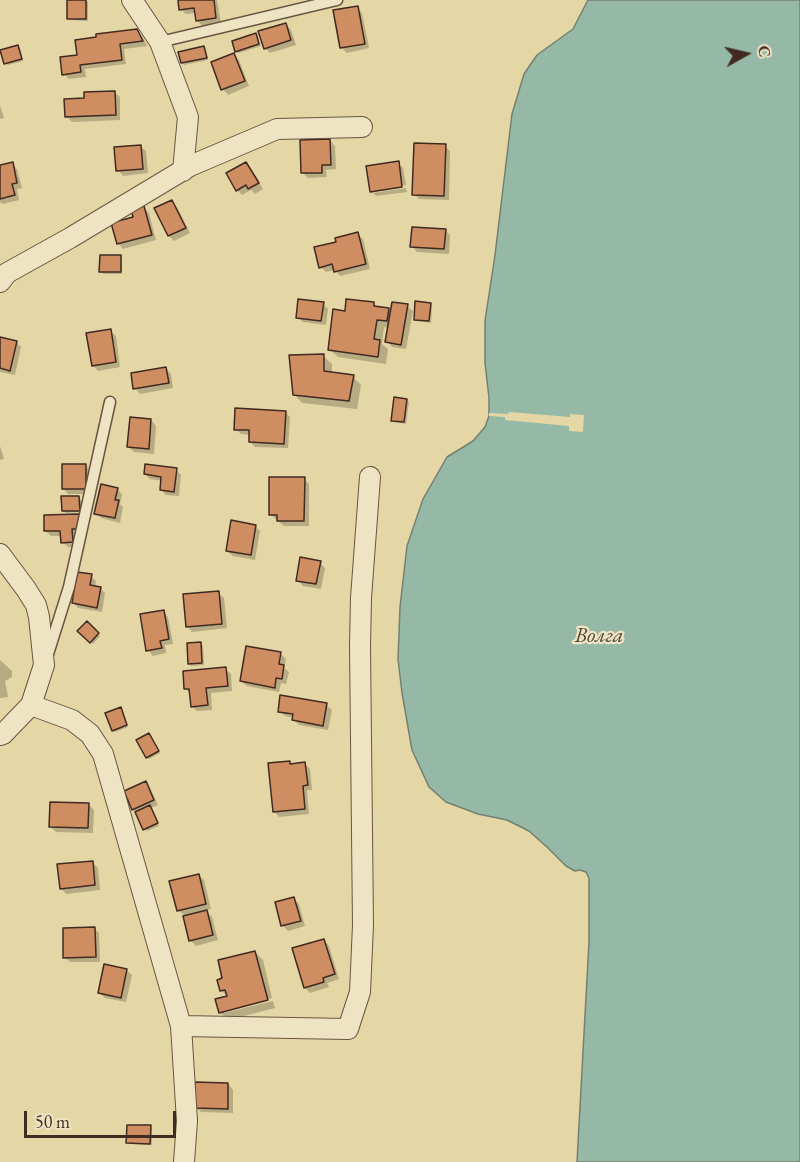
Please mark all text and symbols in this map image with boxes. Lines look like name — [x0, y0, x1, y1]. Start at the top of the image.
north arrow — [716, 24, 776, 84]
text: С — [753, 44, 776, 59]
water label: Волга — [574, 623, 624, 649]
scale bar — [27, 1099, 178, 1137]
text: 50 m — [35, 1110, 70, 1133]

